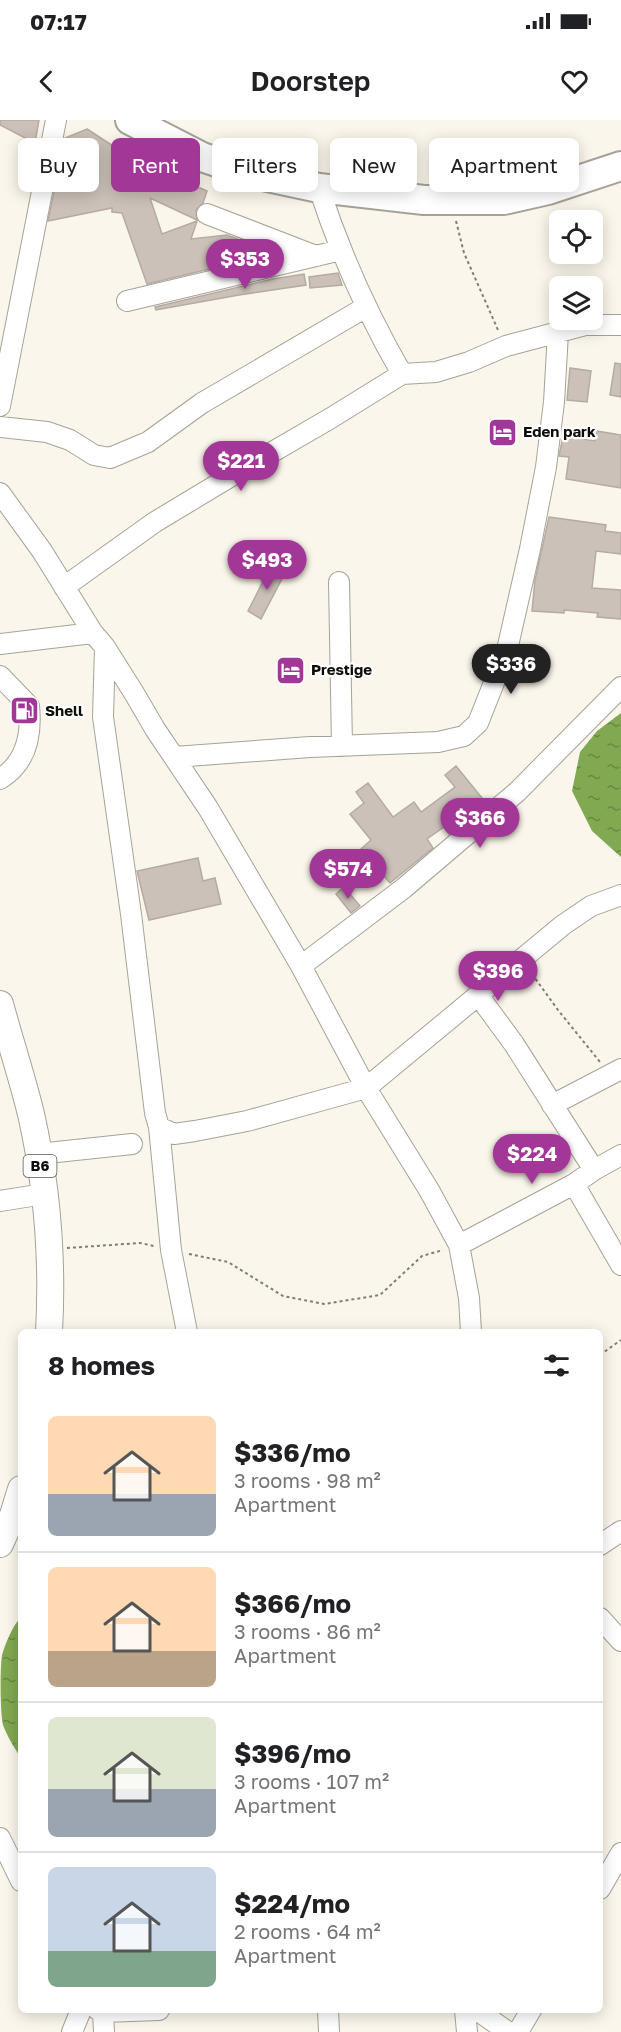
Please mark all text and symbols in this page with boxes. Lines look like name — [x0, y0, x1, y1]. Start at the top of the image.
text: 07:17 — [30, 8, 87, 35]
icon: back — [30, 65, 63, 98]
text: Doorstep — [251, 65, 370, 97]
icon: heart — [558, 65, 591, 98]
chip: Buy — [18, 138, 99, 192]
chip: Rent — [111, 138, 200, 192]
chip: Filters — [212, 138, 318, 192]
chip: New — [330, 138, 417, 192]
chip: Apartment — [429, 138, 579, 192]
map controls — [549, 210, 603, 330]
button: locate — [549, 210, 603, 264]
pin: $353 — [209, 239, 281, 290]
text: $353 — [220, 246, 270, 270]
button: layers — [549, 276, 603, 330]
hotel icon: Eden park — [486, 416, 518, 448]
place label: Eden park — [523, 422, 596, 440]
pin: $221 — [205, 441, 277, 492]
text: $221 — [217, 448, 265, 472]
pin: $493 — [231, 540, 303, 591]
text: $493 — [242, 547, 292, 571]
pin: $336 — [475, 644, 547, 695]
text: $336 — [486, 651, 536, 675]
hotel icon: Prestige — [274, 654, 306, 686]
place label: Prestige — [311, 660, 372, 678]
fuel station icon: Shell — [8, 695, 40, 727]
place label: Shell — [45, 701, 83, 719]
pin: $366 — [444, 798, 516, 849]
text: $366 — [455, 805, 506, 829]
pin: $574 — [312, 849, 384, 900]
text: $574 — [324, 856, 373, 880]
pin: $396 — [462, 951, 534, 1002]
text: $396 — [473, 958, 524, 982]
pin: $224 — [496, 1134, 568, 1185]
text: $224 — [507, 1141, 557, 1165]
road number: B6 — [24, 1155, 57, 1177]
icon: filters — [540, 1349, 573, 1382]
text: 8 homes — [48, 1350, 155, 1381]
text: $336/mo — [234, 1437, 350, 1468]
icon: home — [96, 1440, 168, 1512]
text: 3 rooms · 98 m² — [234, 1468, 381, 1492]
text: Apartment — [234, 1492, 337, 1516]
text: $366/mo — [234, 1588, 351, 1619]
icon: home — [96, 1591, 168, 1663]
text: 3 rooms · 86 m² — [234, 1619, 381, 1643]
text: Apartment — [234, 1643, 337, 1667]
text: $396/mo — [234, 1738, 351, 1769]
icon: home — [96, 1741, 168, 1813]
text: 3 rooms · 107 m² — [234, 1769, 389, 1793]
text: Apartment — [234, 1793, 337, 1817]
text: $224/mo — [234, 1888, 350, 1919]
icon: home — [96, 1891, 168, 1963]
text: 2 rooms · 64 m² — [234, 1919, 381, 1943]
text: Apartment — [234, 1943, 337, 1967]

